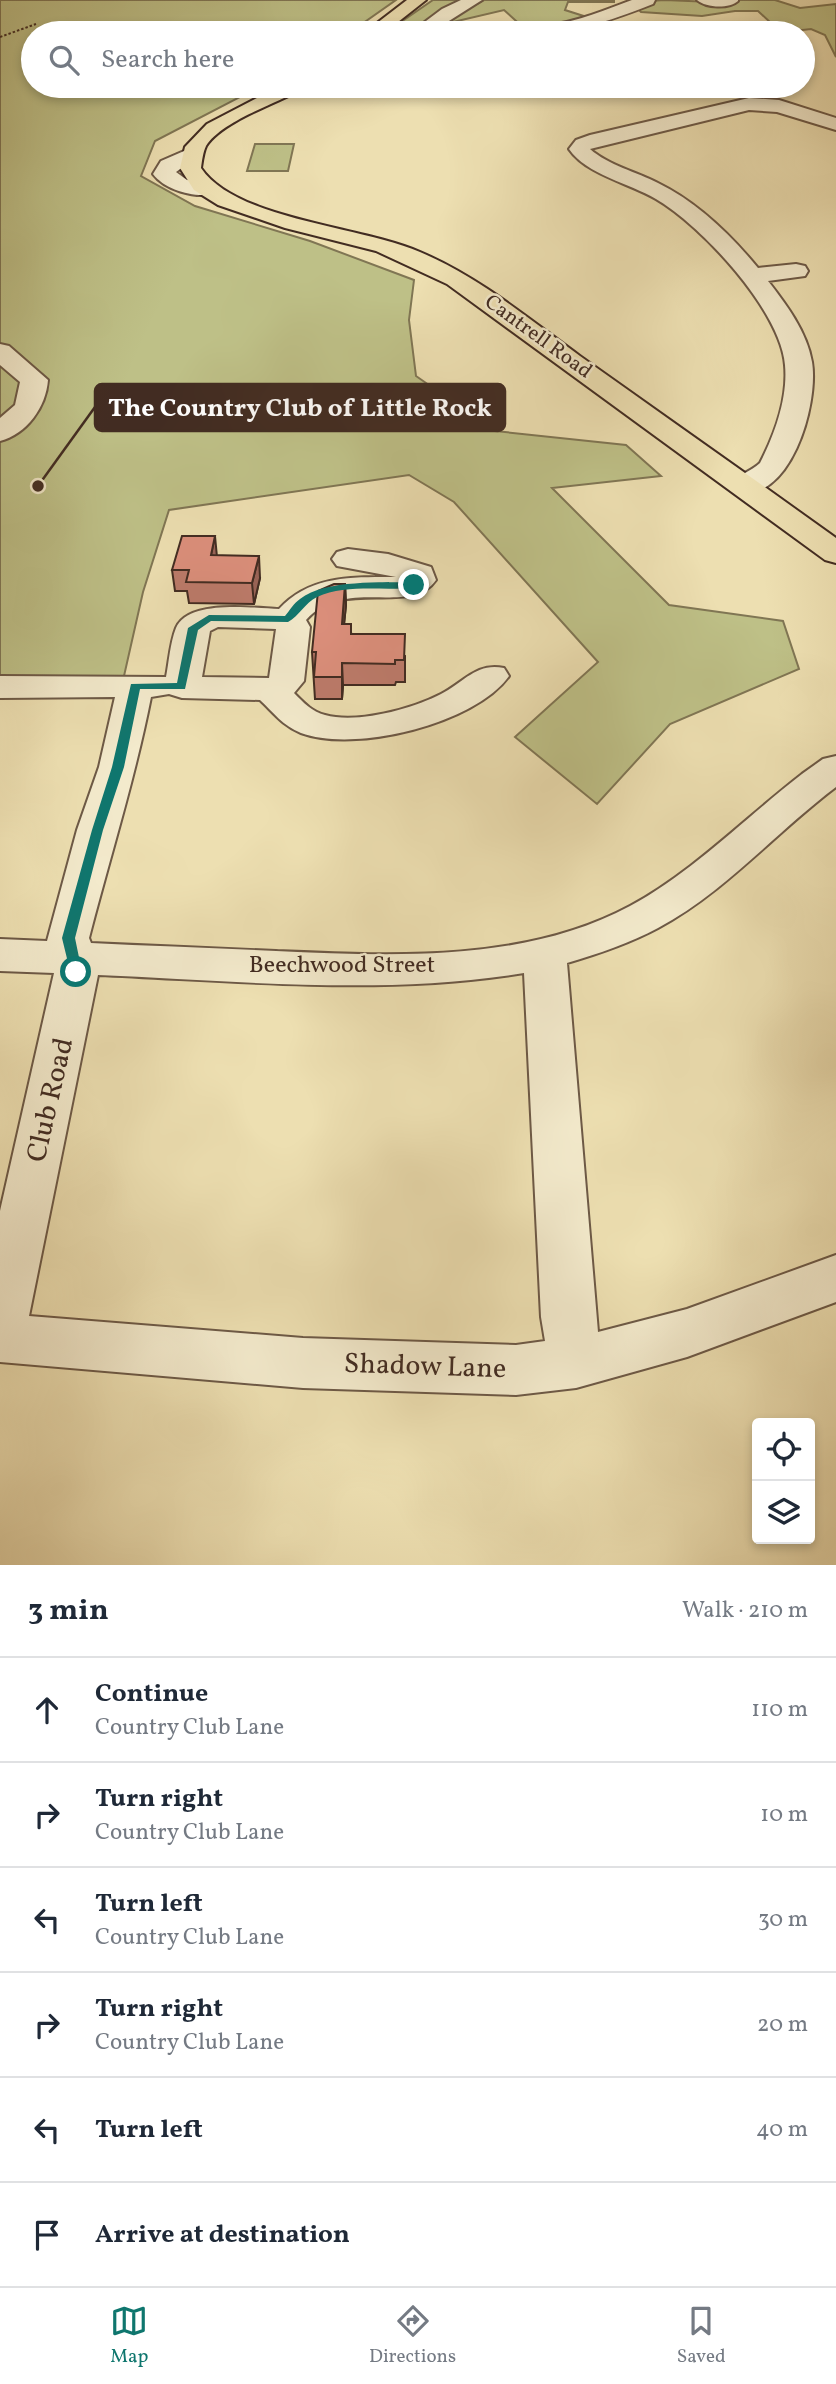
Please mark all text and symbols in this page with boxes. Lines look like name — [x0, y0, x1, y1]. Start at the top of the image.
search box — [21, 21, 815, 98]
icon: search — [45, 41, 83, 79]
text: Search here — [101, 42, 234, 78]
street label: Cantrell Road — [478, 288, 598, 386]
callout: The Country Club of Little Rock — [95, 384, 505, 431]
text: The Country Club of Little Rock — [108, 391, 492, 427]
route end — [398, 569, 429, 600]
street label: Beechwood Street — [249, 949, 435, 983]
route start — [60, 956, 91, 987]
street label: Club Road — [18, 1034, 84, 1166]
street label: Shadow Lane — [343, 1345, 507, 1389]
map controls — [752, 1418, 815, 1544]
button: locate — [752, 1418, 815, 1481]
button: layers — [752, 1481, 815, 1544]
text: 3 min — [28, 1590, 109, 1632]
text: Walk · 210 m — [682, 1595, 808, 1627]
text: Continue — [95, 1676, 208, 1712]
icon: ahead — [28, 1691, 66, 1729]
text: 110 m — [751, 1694, 808, 1726]
text: Country Club Lane — [95, 1712, 284, 1744]
text: Turn right — [95, 1781, 223, 1817]
icon: right — [28, 1796, 66, 1834]
text: 10 m — [760, 1799, 808, 1831]
text: Country Club Lane — [95, 1817, 284, 1849]
text: Turn left — [95, 1886, 203, 1922]
icon: left — [28, 1901, 66, 1939]
text: 30 m — [758, 1904, 808, 1936]
text: Country Club Lane — [95, 1922, 284, 1954]
text: Turn right — [95, 1991, 223, 2027]
icon: right — [28, 2006, 66, 2044]
text: 20 m — [757, 2009, 808, 2041]
text: Country Club Lane — [95, 2027, 284, 2059]
icon: left — [28, 2111, 66, 2149]
text: Turn left — [95, 2112, 203, 2148]
text: 40 m — [756, 2114, 808, 2146]
icon: arrive — [28, 2216, 66, 2254]
text: Arrive at destination — [95, 2217, 350, 2253]
tab: Map — [110, 2302, 148, 2370]
tab: Directions — [369, 2302, 456, 2370]
tab: Saved — [677, 2302, 726, 2370]

